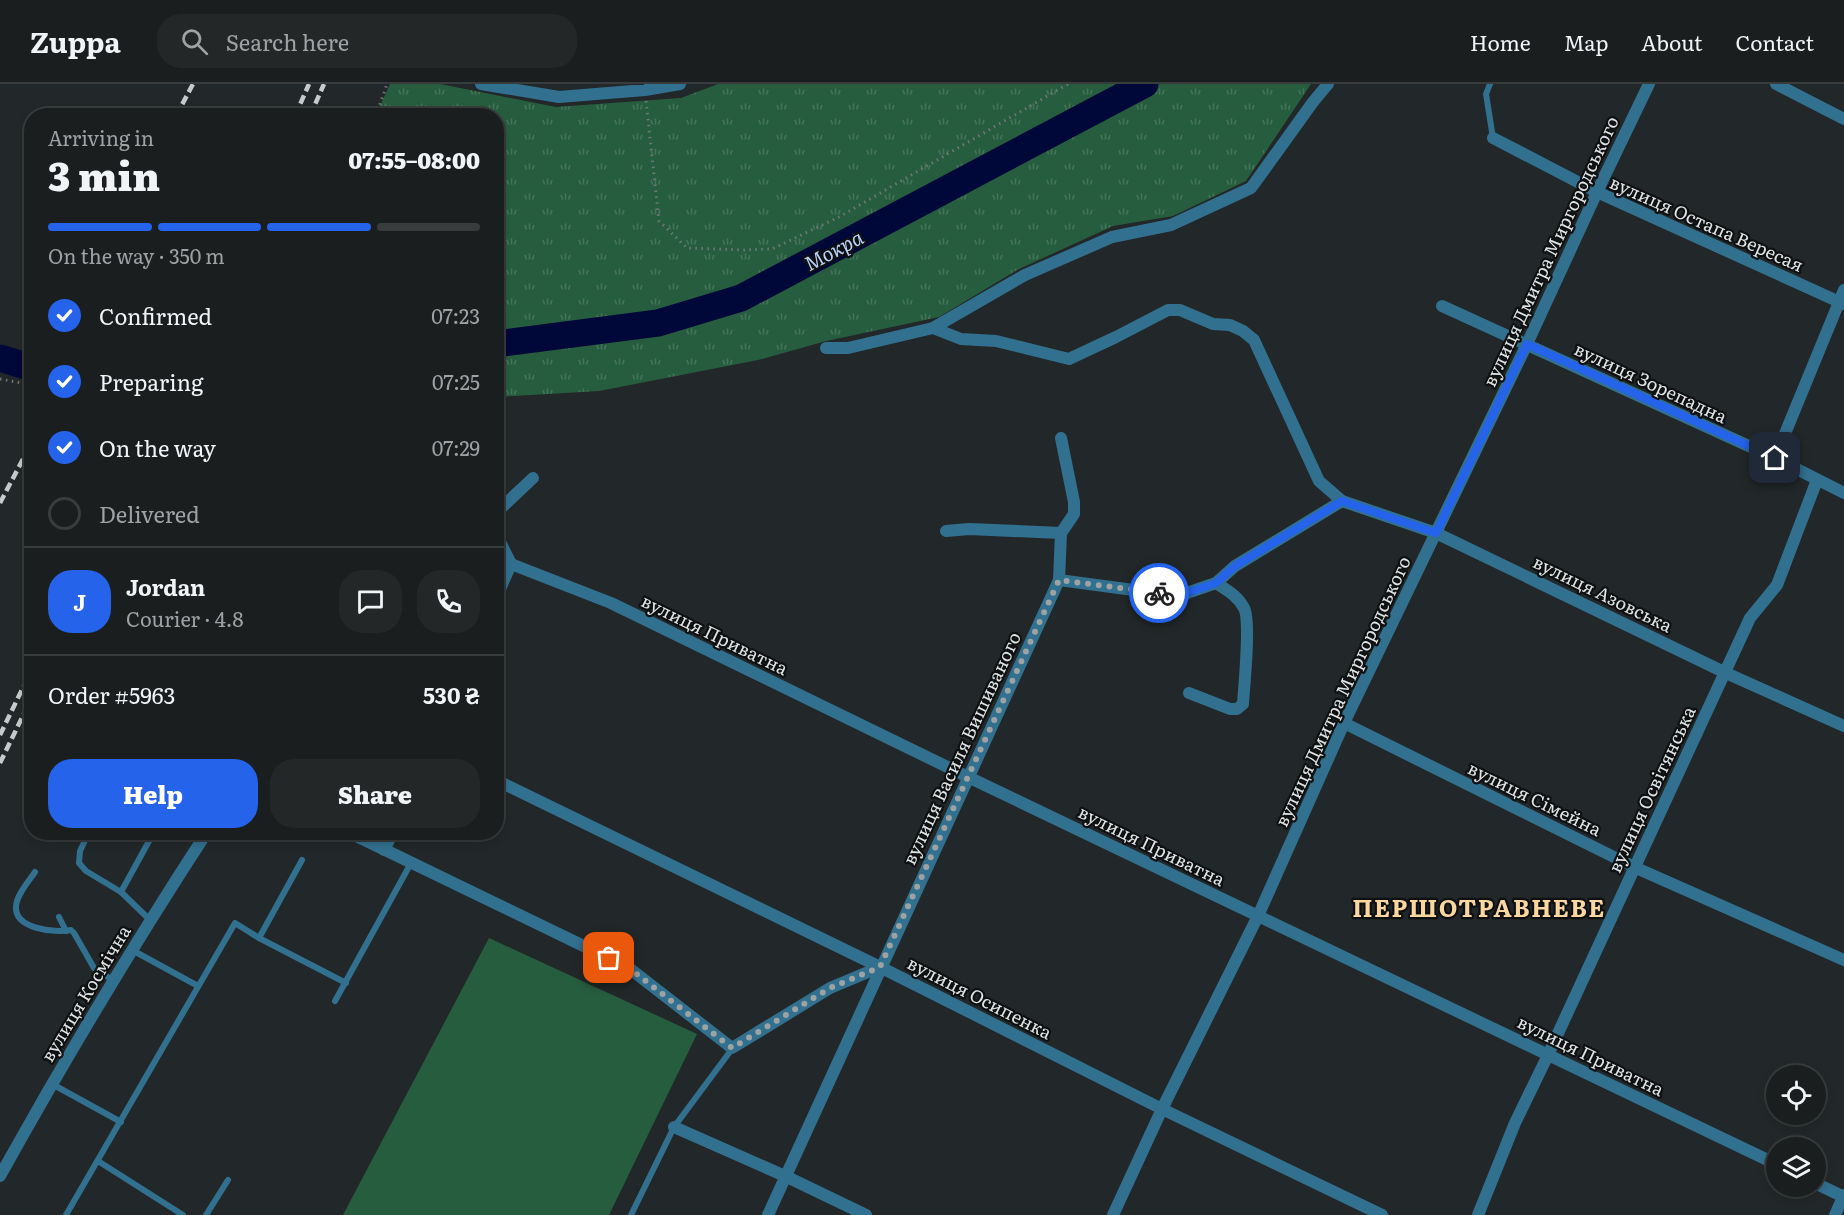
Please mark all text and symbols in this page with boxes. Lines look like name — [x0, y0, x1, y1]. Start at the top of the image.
search box — [157, 14, 577, 68]
text: Zuppa — [30, 20, 121, 62]
icon: search — [178, 25, 211, 58]
text: Search here — [226, 25, 349, 58]
text: Home — [1470, 26, 1531, 57]
text: Map — [1564, 26, 1608, 57]
text: About — [1641, 26, 1703, 57]
text: Contact — [1736, 26, 1814, 57]
street label: вулиця Дмитра Миргородського — [1475, 111, 1625, 391]
text: Arriving in — [48, 122, 154, 152]
text: 07:55–08:00 — [348, 143, 480, 176]
text: 3 min — [48, 145, 160, 203]
street label: вулиця Остапа Вересая — [1606, 168, 1808, 278]
water label: Мокра — [798, 221, 868, 277]
text: On the way · 350 m — [48, 240, 225, 270]
icon: check — [48, 299, 81, 332]
text: Confirmed — [99, 299, 212, 332]
text: 07:23 — [431, 300, 480, 330]
street label: вулиця Зорепадна — [1570, 335, 1732, 429]
icon: check — [48, 365, 81, 398]
text: Preparing — [99, 365, 203, 398]
text: 07:25 — [432, 366, 480, 396]
icon: check — [48, 431, 81, 464]
text: On the way — [99, 431, 216, 464]
text: 07:29 — [432, 432, 480, 462]
pin — [1749, 432, 1800, 483]
icon: home — [1758, 441, 1791, 474]
text: Delivered — [99, 497, 200, 530]
street label: вулиця Азовська — [1529, 548, 1677, 639]
street label: вулиця Дмитра Миргородського — [1267, 551, 1417, 831]
courier — [1129, 563, 1189, 623]
text: Jordan — [126, 570, 205, 603]
button: chat — [339, 570, 402, 633]
button: phone — [417, 570, 480, 633]
icon: bike — [1143, 577, 1176, 610]
text: J — [73, 585, 86, 618]
street label: вулиця Приватна — [637, 587, 793, 681]
text: Courier · 4.8 — [126, 603, 243, 633]
street label: вулиця Василя Вишиваного — [895, 627, 1027, 869]
text: Order #5963 — [48, 678, 175, 711]
text: 530 ₴ — [423, 678, 480, 711]
street label: вулиця Освітянська — [1601, 701, 1702, 877]
street label: вулиця Сімейна — [1464, 754, 1607, 842]
button: Help — [48, 759, 258, 828]
button: Share — [270, 759, 480, 828]
street label: вулиця Приватна — [1074, 798, 1230, 892]
district label: ПЕРШОТРАВНЕВЕ — [1352, 889, 1606, 924]
street label: вулиця Космічна — [33, 919, 137, 1066]
pin — [583, 932, 634, 983]
icon: bag — [592, 941, 625, 974]
street label: вулиця Осипенка — [903, 949, 1057, 1045]
street label: вулиця Приватна — [1513, 1008, 1669, 1102]
map controls — [1766, 1065, 1826, 1197]
button: locate — [1766, 1065, 1826, 1125]
button: layers — [1766, 1137, 1826, 1197]

